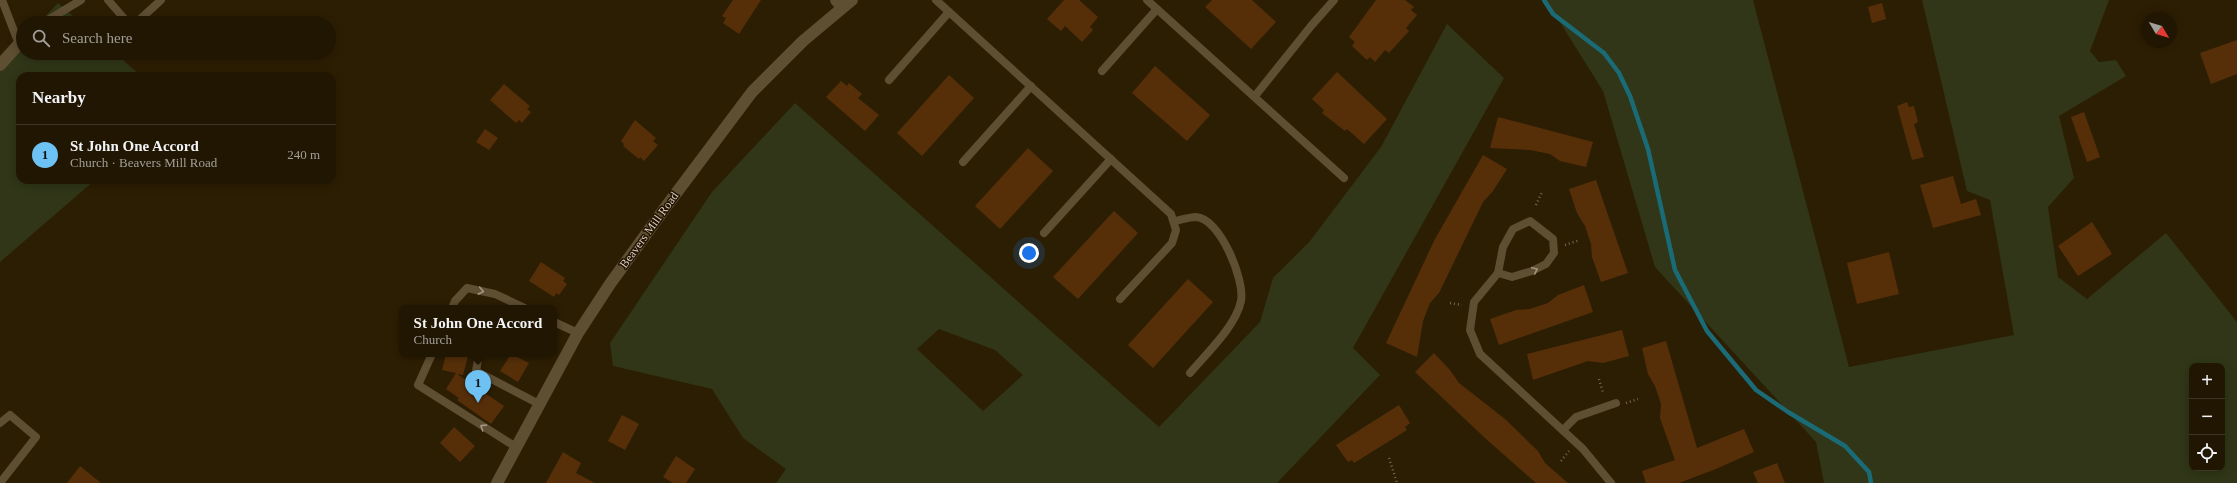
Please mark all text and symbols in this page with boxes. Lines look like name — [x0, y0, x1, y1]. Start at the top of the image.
north arrow — [2141, 12, 2177, 48]
search box — [16, 16, 336, 60]
icon: search — [30, 27, 52, 49]
text: Search here — [62, 30, 132, 46]
text: Nearby — [32, 88, 86, 107]
text: St John One Accord — [70, 138, 199, 154]
text: 1 — [42, 147, 48, 162]
text: 240 m — [287, 147, 320, 162]
text: Church · Beavers Mill Road — [70, 155, 217, 170]
street label: Beavers Mill Road — [617, 189, 681, 271]
your location — [1019, 243, 1039, 263]
one-way arrow — [1531, 267, 1538, 275]
one-way arrow — [478, 286, 484, 295]
popup — [399, 305, 557, 357]
text: St John One Accord — [414, 315, 542, 331]
text: Church — [414, 332, 452, 347]
map controls — [2189, 363, 2225, 471]
button: + — [2189, 363, 2225, 399]
pin: 1 — [465, 370, 491, 403]
button: − — [2189, 399, 2225, 435]
one-way arrow — [480, 424, 487, 432]
button: locate — [2189, 435, 2225, 471]

